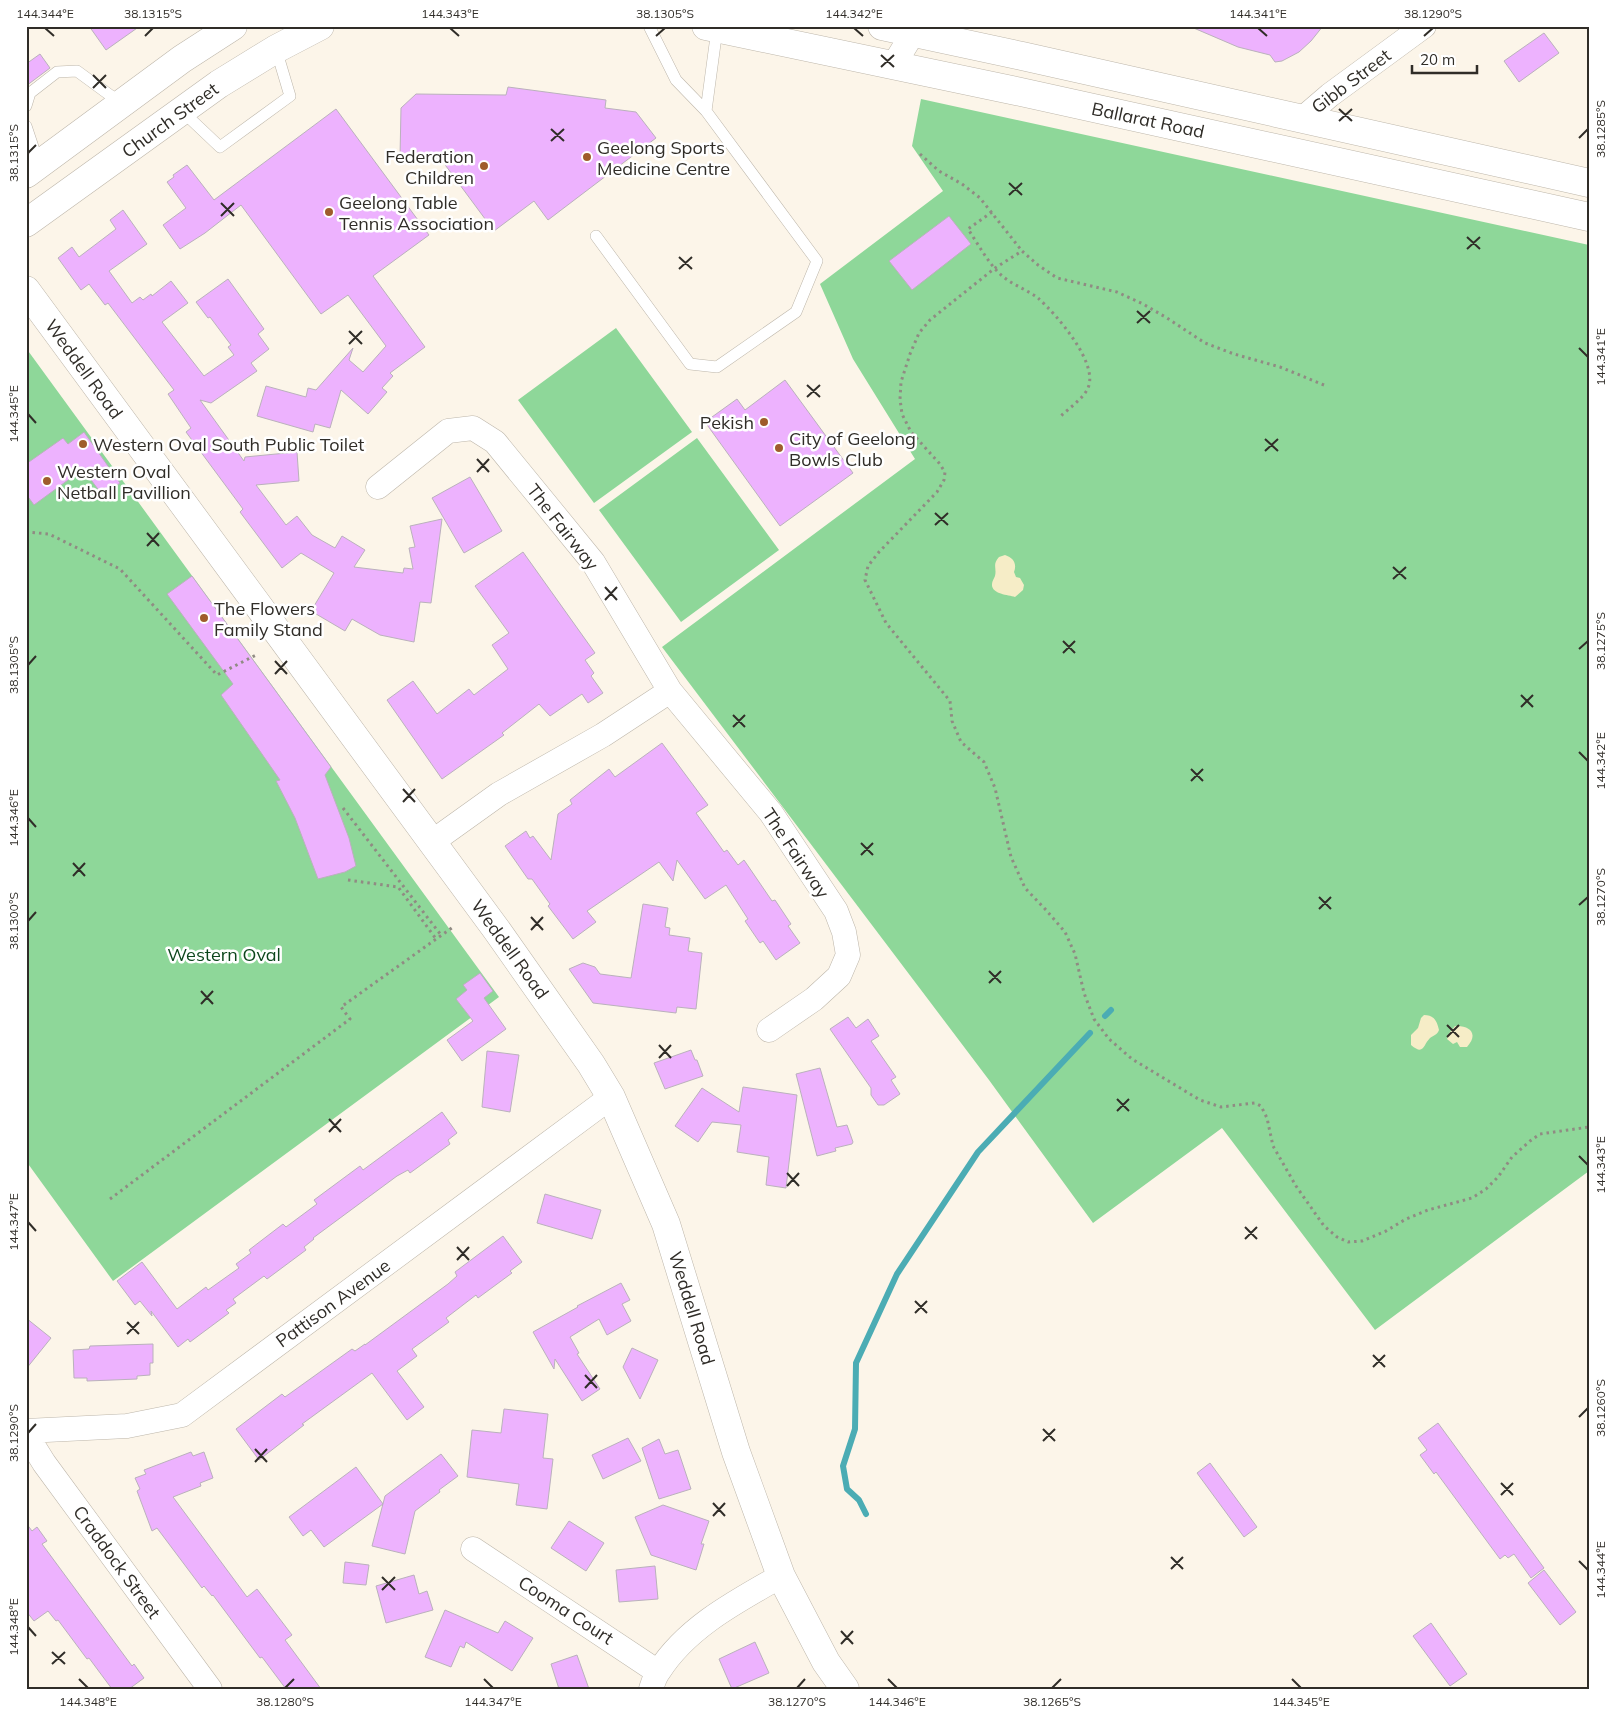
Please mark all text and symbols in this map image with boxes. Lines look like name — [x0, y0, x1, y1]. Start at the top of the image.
text: 144.344°E — [16, 6, 74, 21]
text: 38.1315°S — [124, 6, 182, 21]
text: 144.343°E — [421, 6, 479, 21]
text: 38.1305°S — [636, 6, 694, 21]
text: 144.342°E — [825, 6, 883, 21]
text: 144.341°E — [1229, 6, 1287, 21]
text: 38.1290°S — [1404, 6, 1462, 21]
scale bar — [1412, 42, 1478, 74]
street label: Gibb Street — [1307, 44, 1395, 118]
text: 20 m — [1420, 50, 1455, 69]
street label: Church Street — [117, 77, 223, 163]
street label: Ballarat Road — [1089, 97, 1207, 143]
text: 38.1285°S — [1593, 100, 1608, 158]
text: 38.1315°S — [6, 124, 21, 182]
place label: Geelong Sports Medicine Centre — [597, 136, 730, 180]
place label: Federation Children — [385, 145, 474, 189]
marker: Geelong Sports Medicine Centre — [581, 151, 593, 163]
marker: Federation Children — [478, 160, 490, 172]
place label: Geelong Table Tennis Association — [339, 191, 494, 235]
marker: Geelong Table Tennis Association — [323, 206, 335, 218]
street label: Weddell Road — [40, 315, 128, 423]
text: 144.341°E — [1593, 328, 1608, 386]
text: 144.345°E — [6, 385, 21, 443]
place label: Pekish — [700, 411, 754, 434]
marker: Pekish — [758, 416, 770, 428]
place label: City of Geelong Bowls Club — [789, 427, 916, 471]
place label: Western Oval South Public Toilet — [93, 433, 364, 456]
marker: Western Oval South Public Toilet — [77, 438, 89, 450]
marker: City of Geelong Bowls Club — [773, 442, 785, 454]
place label: Western Oval Netball Pavillion — [57, 460, 191, 504]
marker: Western Oval Netball Pavillion — [41, 475, 53, 487]
street label: The Fairway — [522, 479, 604, 575]
place label: The Flowers Family Stand — [214, 597, 323, 641]
marker: The Flowers Family Stand — [198, 612, 210, 624]
text: 38.1275°S — [1593, 612, 1608, 670]
text: 38.1305°S — [6, 636, 21, 694]
text: 144.342°E — [1593, 732, 1608, 790]
text: 144.346°E — [6, 789, 21, 847]
street label: The Fairway — [758, 804, 835, 903]
text: 38.1270°S — [1593, 868, 1608, 926]
text: 38.1300°S — [6, 892, 21, 950]
street label: Weddell Road — [466, 895, 554, 1003]
park label: Western Oval — [167, 943, 281, 966]
text: 144.343°E — [1593, 1136, 1608, 1194]
text: 144.347°E — [6, 1193, 21, 1251]
street label: Weddell Road — [664, 1248, 720, 1368]
street label: Pattison Avenue — [271, 1254, 395, 1352]
text: 38.1260°S — [1593, 1379, 1608, 1437]
text: 38.1290°S — [6, 1404, 21, 1462]
street label: Craddock Street — [68, 1501, 166, 1623]
text: 144.344°E — [1593, 1541, 1608, 1599]
street label: Cooma Court — [514, 1571, 618, 1649]
text: 144.348°E — [6, 1598, 21, 1656]
text: 144.348°E — [59, 1694, 117, 1709]
text: 38.1280°S — [256, 1694, 314, 1709]
text: 144.347°E — [464, 1694, 522, 1709]
text: 38.1270°S — [768, 1694, 826, 1709]
text: 144.346°E — [868, 1694, 926, 1709]
text: 38.1265°S — [1023, 1694, 1081, 1709]
text: 144.345°E — [1272, 1694, 1330, 1709]

